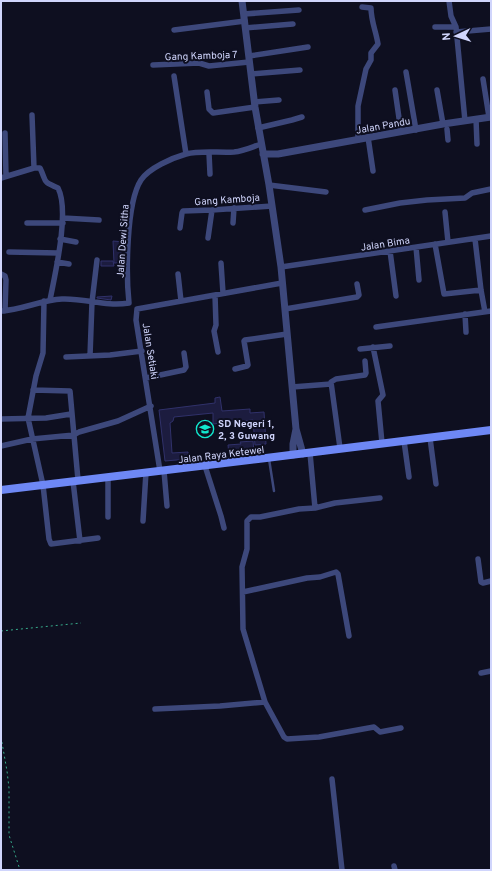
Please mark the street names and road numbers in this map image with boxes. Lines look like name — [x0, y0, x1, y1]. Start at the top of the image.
street label: Gang Kamboja 7 — [165, 49, 238, 64]
street label: Jalan Pandu — [355, 115, 412, 138]
street label: Gang Kamboja — [194, 192, 260, 209]
street label: Jalan Dewi Sitha — [114, 204, 133, 278]
street label: Jalan Bima — [360, 234, 411, 255]
street label: Jalan Setiaki — [139, 322, 160, 380]
street label: Jalan Raya Ketewel — [177, 444, 265, 467]

